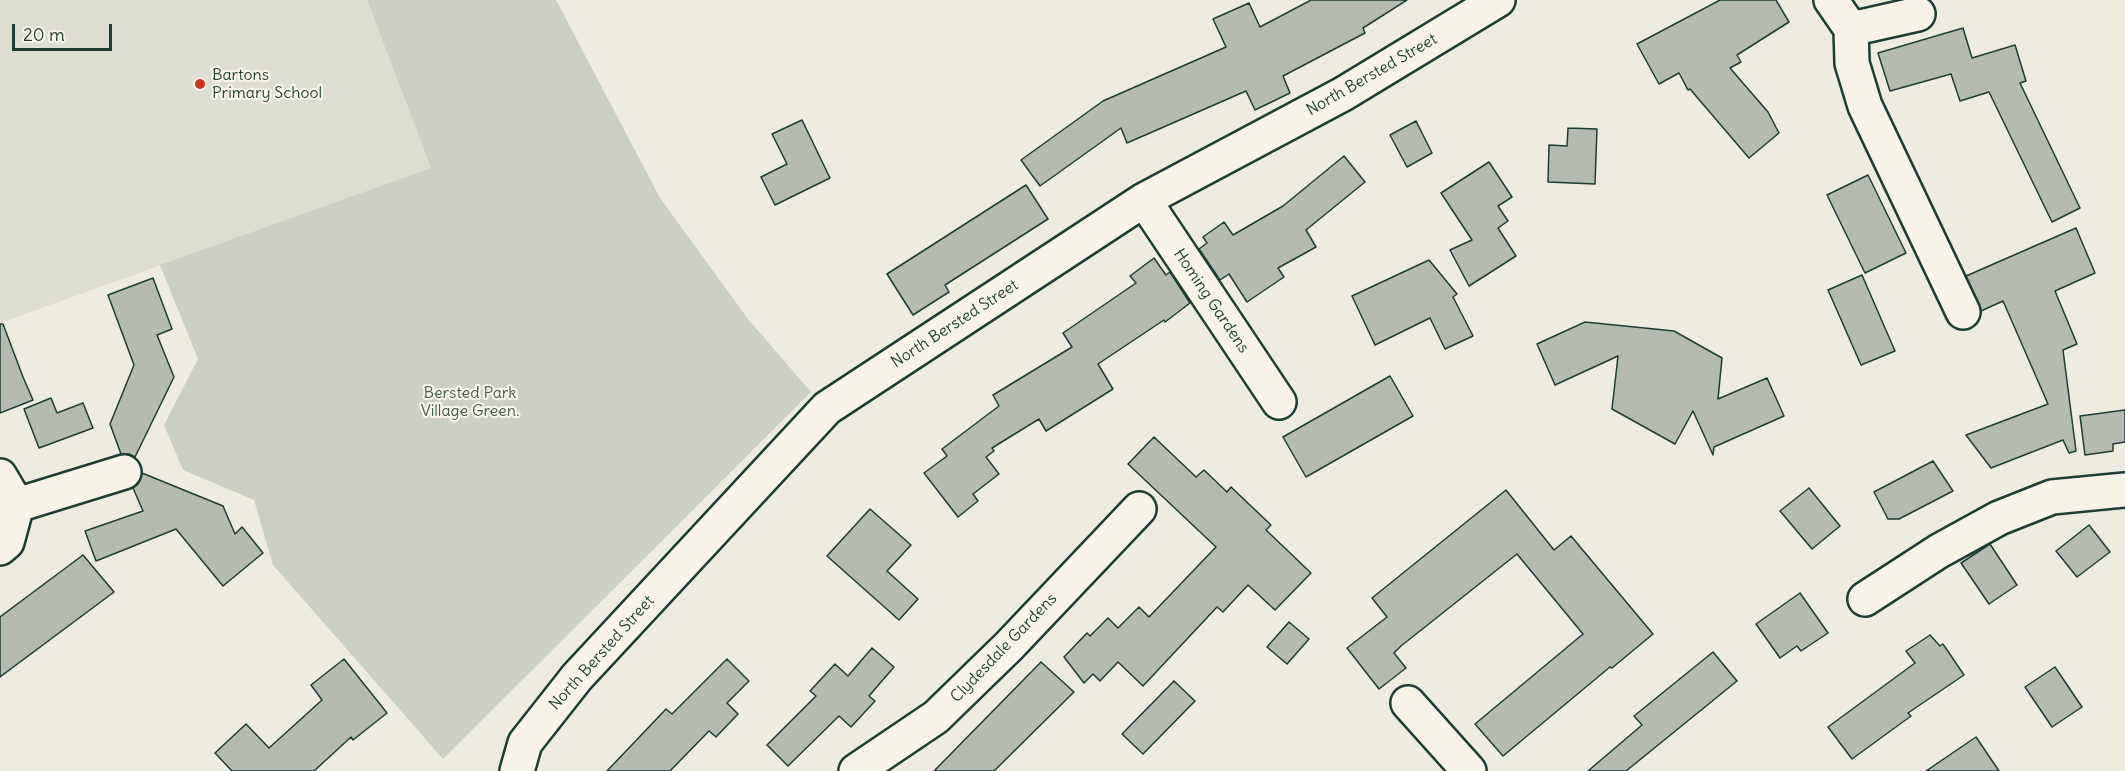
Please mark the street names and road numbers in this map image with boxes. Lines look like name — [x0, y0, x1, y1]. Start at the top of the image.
street label: North Bersted Street — [1303, 30, 1441, 120]
street label: Homing Gardens — [1169, 245, 1253, 357]
street label: North Bersted Street — [888, 276, 1022, 372]
street label: Clydesdale Gardens — [947, 589, 1061, 707]
street label: North Bersted Street — [546, 592, 658, 714]

